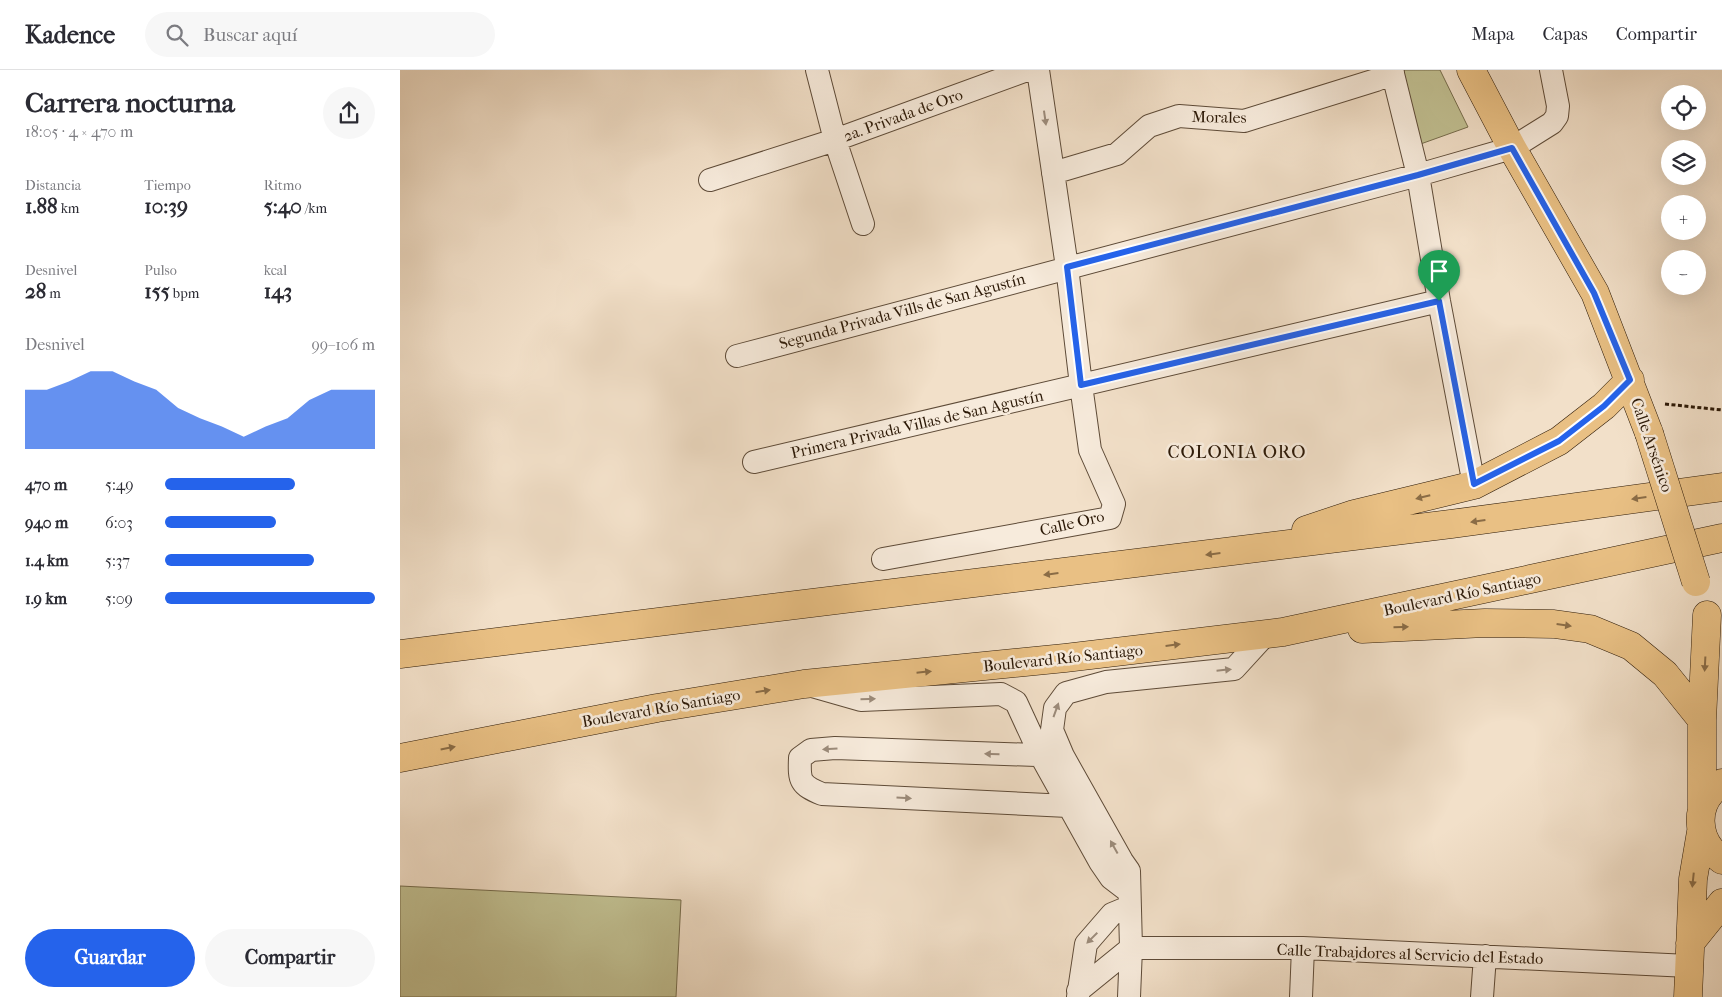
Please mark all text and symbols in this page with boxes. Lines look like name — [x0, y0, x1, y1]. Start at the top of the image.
search box — [145, 12, 495, 57]
text: Kadence — [25, 21, 115, 49]
icon: search — [163, 21, 191, 49]
text: Buscar aquí — [203, 24, 297, 46]
text: Mapa — [1472, 24, 1514, 45]
text: Capas — [1542, 24, 1588, 45]
text: Compartir — [1616, 24, 1697, 45]
street label: 2a. Privada de Oro — [841, 85, 965, 145]
map controls — [1661, 85, 1706, 295]
button: locate — [1661, 85, 1706, 130]
text: Carrera nocturna — [25, 86, 235, 119]
button: share — [323, 87, 375, 139]
street label: Morales — [1191, 107, 1247, 127]
one-way arrow — [1041, 111, 1049, 127]
text: 18:05 · 4 × 470 m — [25, 122, 133, 141]
button: layers — [1661, 140, 1706, 185]
text: Distancia — [25, 177, 81, 194]
text: Tiempo — [144, 177, 191, 194]
text: Ritmo — [264, 177, 302, 194]
text: 1.88 — [25, 194, 58, 218]
text: 10:39 — [144, 194, 188, 218]
text: 5:40 — [264, 194, 302, 218]
button: + — [1661, 195, 1706, 240]
text: km — [58, 200, 80, 217]
text: /km — [302, 200, 327, 217]
pin — [1418, 250, 1460, 301]
button: − — [1661, 250, 1706, 295]
icon: arrive — [1425, 257, 1453, 285]
text: Desnivel — [25, 262, 77, 279]
text: Pulso — [144, 262, 177, 279]
text: kcal — [264, 262, 287, 279]
street label: Segunda Privada Vills de San Agustín — [777, 269, 1028, 353]
text: 28 — [25, 279, 46, 303]
text: 155 — [144, 279, 170, 303]
text: 143 — [264, 279, 292, 303]
text: m — [46, 285, 61, 302]
text: bpm — [170, 285, 199, 302]
text: Desnivel — [25, 335, 85, 354]
text: 99–106 m — [311, 335, 375, 354]
street label: Primera Privada Villas de San Agustín — [789, 385, 1046, 462]
street label: Calle Arsénico — [1627, 395, 1677, 495]
district label: COLONIA ORO — [1167, 442, 1307, 463]
text: 470 m — [25, 475, 67, 494]
text: 5:49 — [105, 475, 134, 494]
one-way arrow — [1416, 493, 1431, 501]
one-way arrow — [1631, 495, 1647, 503]
street label: Calle Oro — [1038, 506, 1106, 540]
text: 940 m — [25, 513, 68, 532]
text: 6:03 — [105, 513, 133, 532]
one-way arrow — [1470, 517, 1486, 525]
one-way arrow — [1204, 550, 1220, 558]
text: 1.4 km — [25, 551, 69, 570]
text: 5:37 — [105, 551, 130, 570]
street label: Boulevard Río Santiago — [1382, 568, 1542, 620]
one-way arrow — [1043, 570, 1059, 578]
text: 1.9 km — [25, 589, 67, 608]
text: 5:09 — [105, 589, 133, 608]
one-way arrow — [1556, 621, 1572, 629]
one-way arrow — [1394, 622, 1410, 630]
street label: Boulevard Río Santiago — [982, 640, 1144, 676]
one-way arrow — [1165, 641, 1181, 649]
one-way arrow — [1700, 656, 1708, 672]
one-way arrow — [1216, 666, 1232, 674]
one-way arrow — [916, 668, 932, 676]
street label: Boulevard Río Santiago — [580, 685, 742, 731]
one-way arrow — [755, 686, 771, 694]
one-way arrow — [860, 695, 876, 703]
one-way arrow — [1052, 702, 1060, 717]
one-way arrow — [440, 744, 456, 752]
one-way arrow — [822, 745, 838, 753]
one-way arrow — [984, 750, 1000, 758]
one-way arrow — [896, 795, 912, 803]
one-way arrow — [1109, 840, 1118, 854]
one-way arrow — [1689, 873, 1697, 889]
button: Guardar — [25, 929, 195, 987]
button: Compartir — [205, 929, 375, 987]
one-way arrow — [1086, 932, 1098, 944]
street label: Calle Trabajdores al Servicio del Estado — [1276, 940, 1544, 968]

